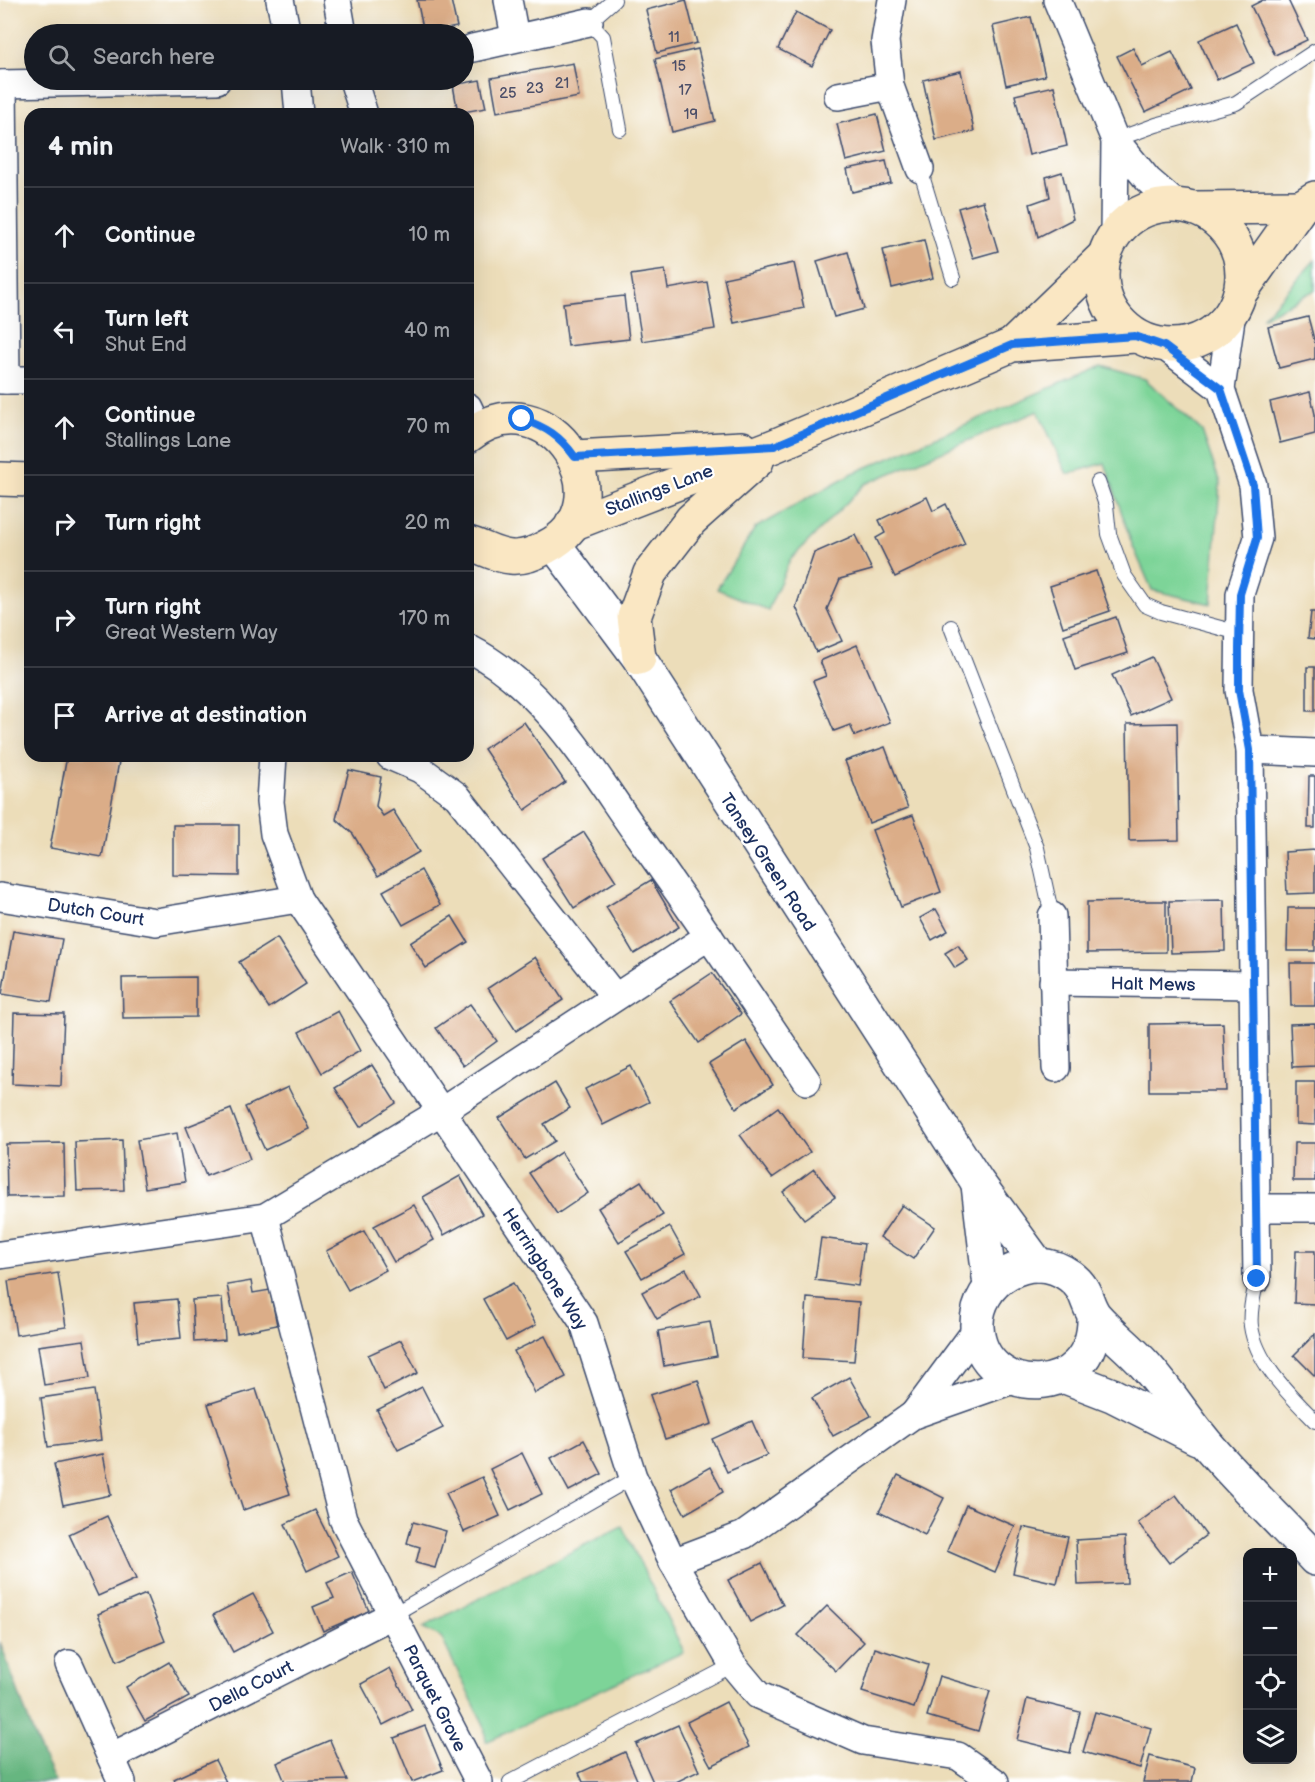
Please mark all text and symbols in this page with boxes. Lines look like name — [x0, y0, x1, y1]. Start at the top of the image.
search box — [24, 24, 474, 90]
house number: 11 — [668, 28, 680, 47]
icon: search — [45, 41, 78, 74]
text: Search here — [93, 44, 215, 71]
house number: 15 — [672, 57, 686, 76]
house number: 21 — [555, 74, 569, 93]
house number: 23 — [526, 79, 544, 98]
house number: 17 — [678, 81, 692, 100]
house number: 25 — [499, 84, 517, 103]
house number: 19 — [684, 105, 698, 124]
text: 4 min — [48, 132, 113, 163]
text: Walk · 310 m — [341, 135, 450, 159]
icon: ahead — [48, 219, 81, 252]
text: Continue — [105, 222, 195, 249]
text: 10 m — [409, 223, 450, 247]
text: Turn left — [105, 306, 189, 333]
icon: left — [48, 315, 81, 348]
text: 40 m — [404, 319, 450, 343]
text: Shut End — [105, 333, 187, 357]
text: Continue — [105, 402, 195, 429]
route start — [508, 405, 534, 431]
icon: ahead — [48, 411, 81, 444]
text: 70 m — [406, 415, 450, 439]
text: Stallings Lane — [105, 429, 231, 453]
street label: Stallings Lane — [602, 460, 716, 521]
icon: right — [48, 507, 81, 540]
text: Turn right — [105, 510, 201, 537]
text: 20 m — [405, 511, 450, 535]
text: Turn right — [105, 594, 201, 621]
icon: right — [48, 603, 81, 636]
text: 170 m — [399, 607, 450, 631]
text: Great Western Way — [105, 621, 278, 645]
icon: arrive — [48, 699, 81, 732]
text: Arrive at destination — [105, 702, 307, 729]
street label: Tansey Green Road — [715, 789, 820, 935]
street label: Dutch Court — [46, 894, 146, 931]
street label: Halt Mews — [1110, 973, 1196, 996]
street label: Herringbone Way — [497, 1205, 592, 1335]
route end — [1243, 1265, 1269, 1291]
map controls — [1243, 1548, 1297, 1764]
button: + — [1243, 1548, 1297, 1602]
button: − — [1243, 1602, 1297, 1656]
street label: Parquet Grove — [399, 1641, 471, 1756]
street label: Della Court — [206, 1656, 297, 1717]
button: locate — [1243, 1656, 1297, 1710]
button: layers — [1243, 1710, 1297, 1764]

